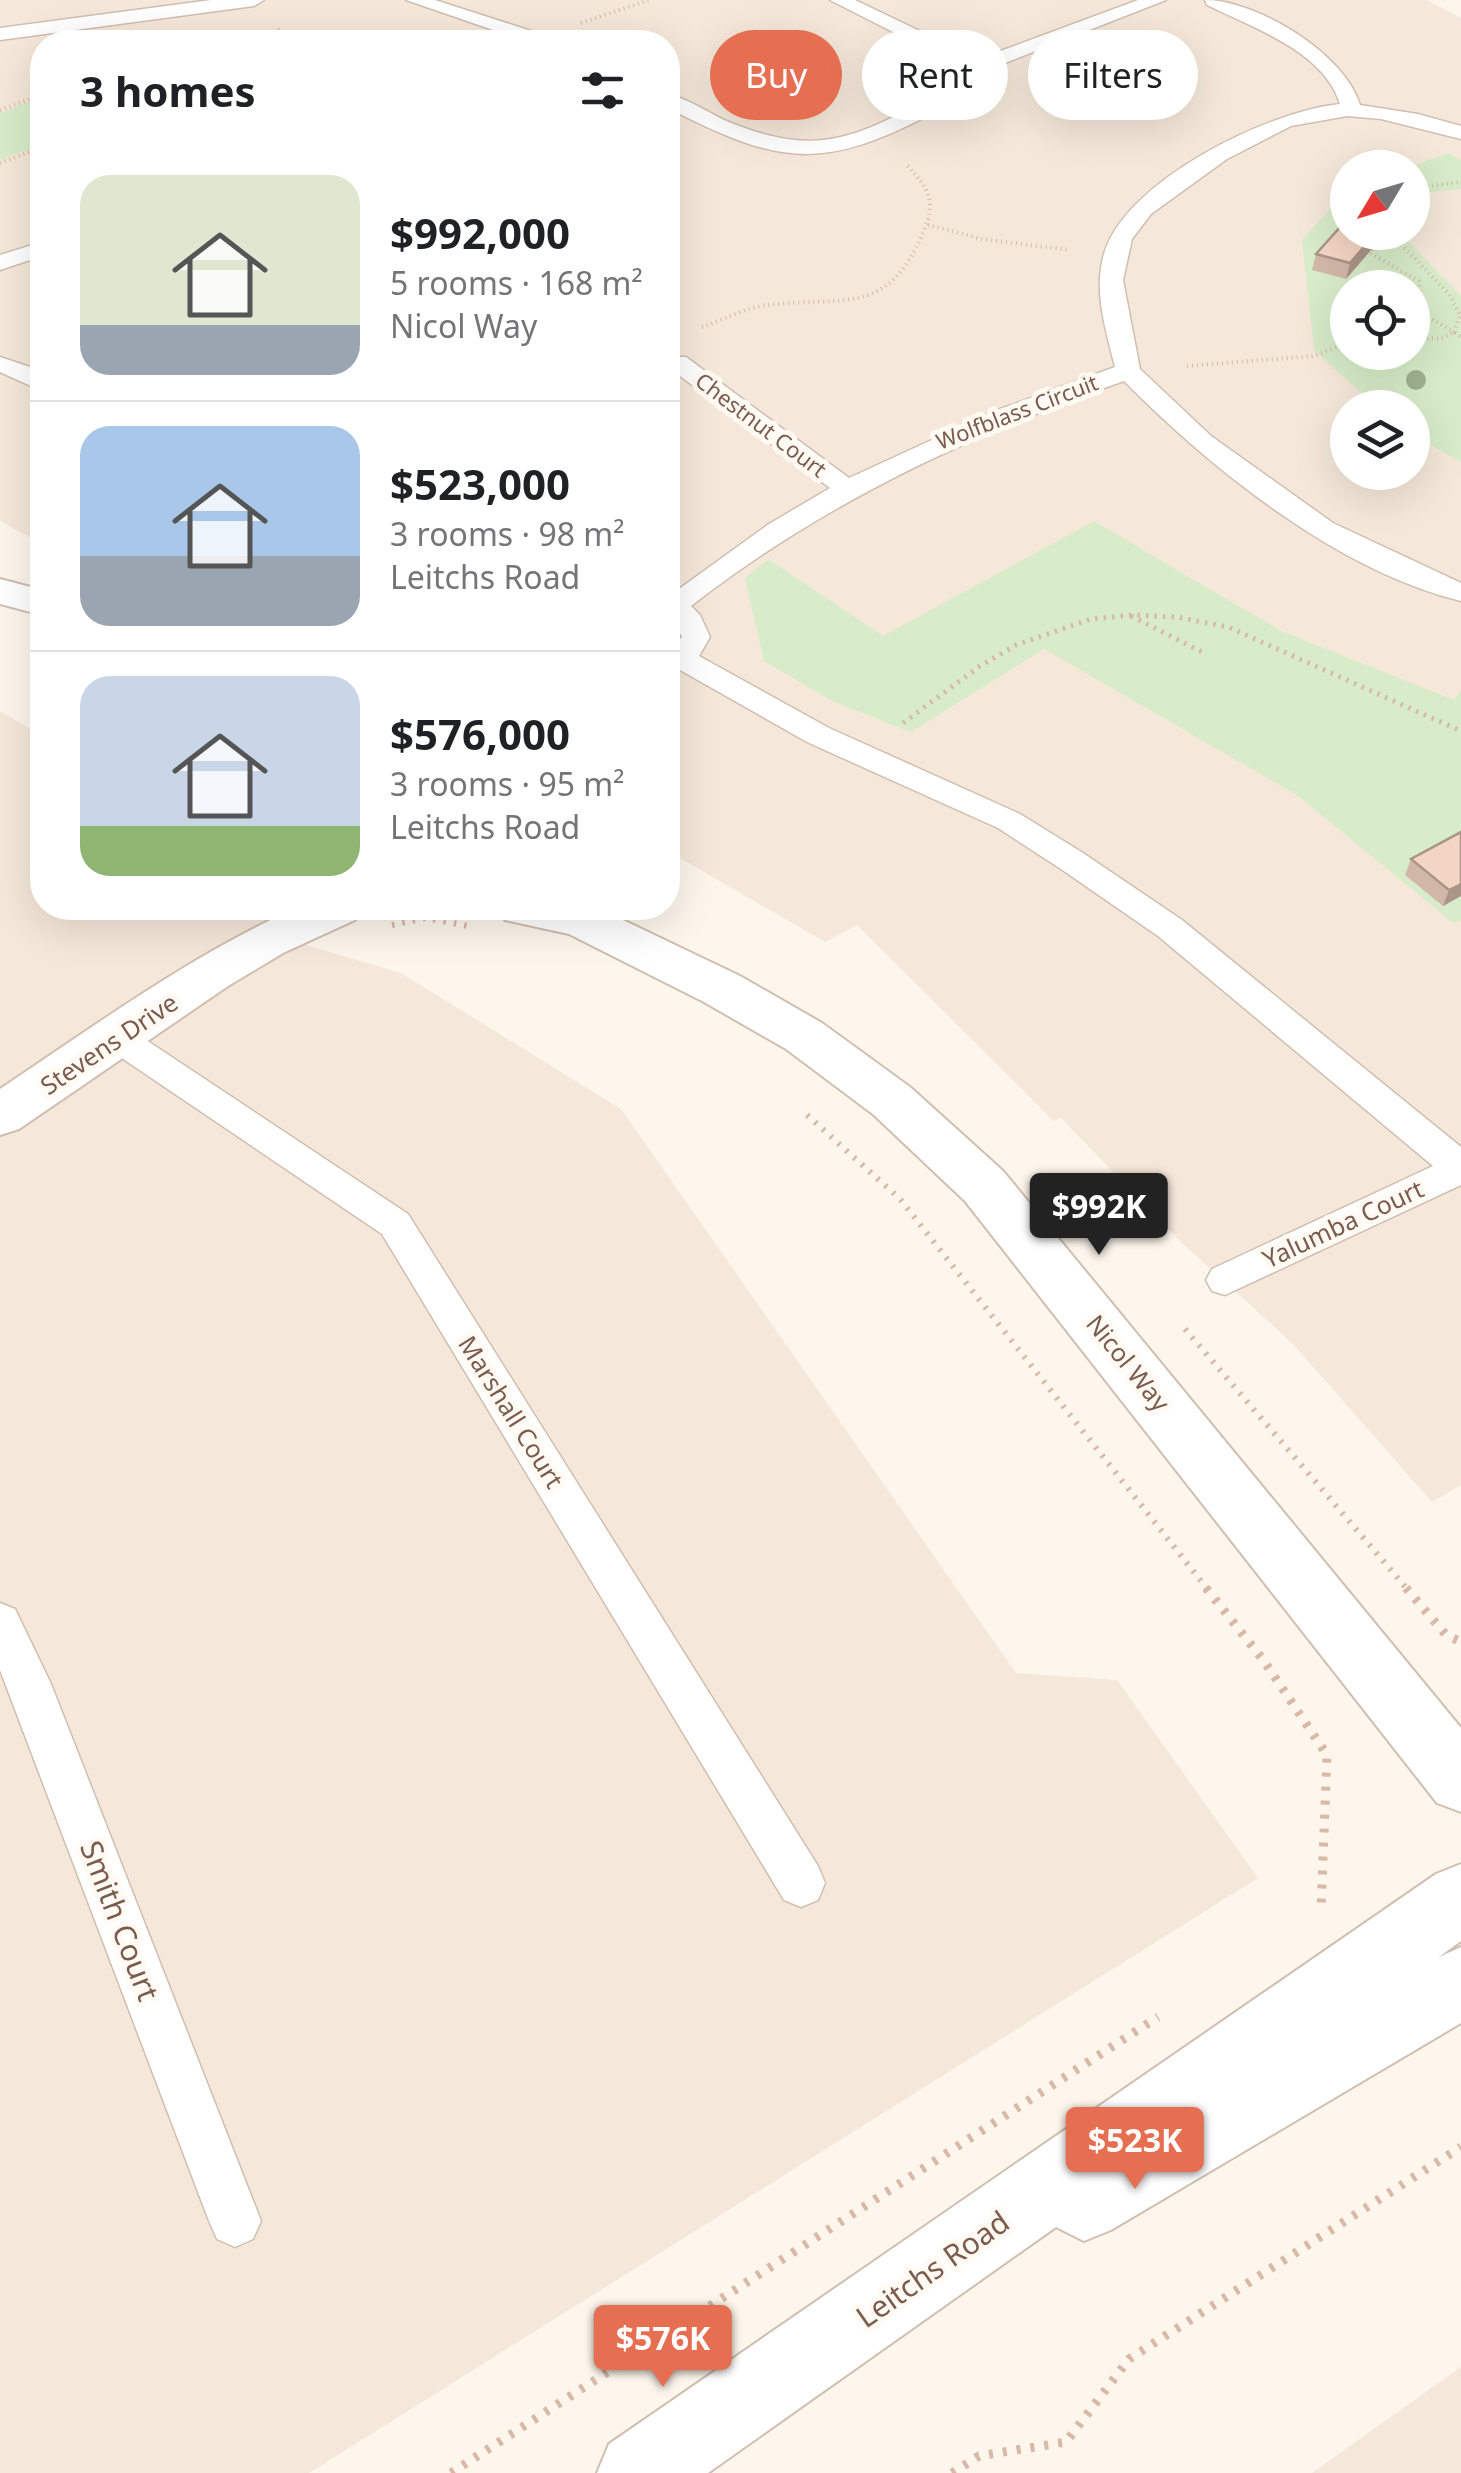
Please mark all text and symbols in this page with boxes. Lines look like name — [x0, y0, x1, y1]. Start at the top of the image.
chip: Buy — [710, 30, 842, 120]
chip: Rent — [862, 30, 1008, 120]
chip: Filters — [1028, 30, 1198, 120]
text: 3 homes — [80, 62, 256, 119]
icon: filters — [575, 63, 630, 118]
north arrow — [1330, 150, 1430, 250]
map controls — [1330, 150, 1430, 490]
text: $992,000 — [390, 204, 570, 261]
icon: home — [160, 215, 280, 335]
text: 5 rooms · 168 m² — [390, 261, 643, 304]
button: locate — [1330, 270, 1430, 370]
text: Nicol Way — [390, 304, 537, 347]
street label: Chestnut Court — [690, 365, 833, 483]
street label: Wolfblass Circuit — [931, 366, 1102, 456]
button: layers — [1330, 390, 1430, 490]
text: $523,000 — [390, 455, 570, 512]
icon: home — [160, 466, 280, 586]
text: 3 rooms · 98 m² — [390, 512, 624, 555]
text: Leitchs Road — [390, 555, 580, 598]
text: $576,000 — [390, 705, 570, 762]
icon: home — [160, 716, 280, 836]
text: 3 rooms · 95 m² — [390, 762, 624, 805]
text: Leitchs Road — [390, 805, 580, 848]
street label: Stevens Drive — [33, 985, 184, 1102]
street label: Yalumba Court — [1257, 1171, 1429, 1275]
pin: $992K — [1029, 1173, 1169, 1258]
text: $992K — [1052, 1184, 1146, 1227]
street label: Nicol Way — [1079, 1307, 1178, 1418]
street label: Marshall Court — [451, 1329, 572, 1494]
street label: Smith Court — [71, 1835, 170, 2007]
pin: $523K — [1065, 2107, 1205, 2192]
text: $523K — [1088, 2118, 1182, 2161]
street label: Leitchs Road — [847, 2201, 1017, 2337]
pin: $576K — [593, 2305, 733, 2390]
text: $576K — [616, 2316, 710, 2359]

